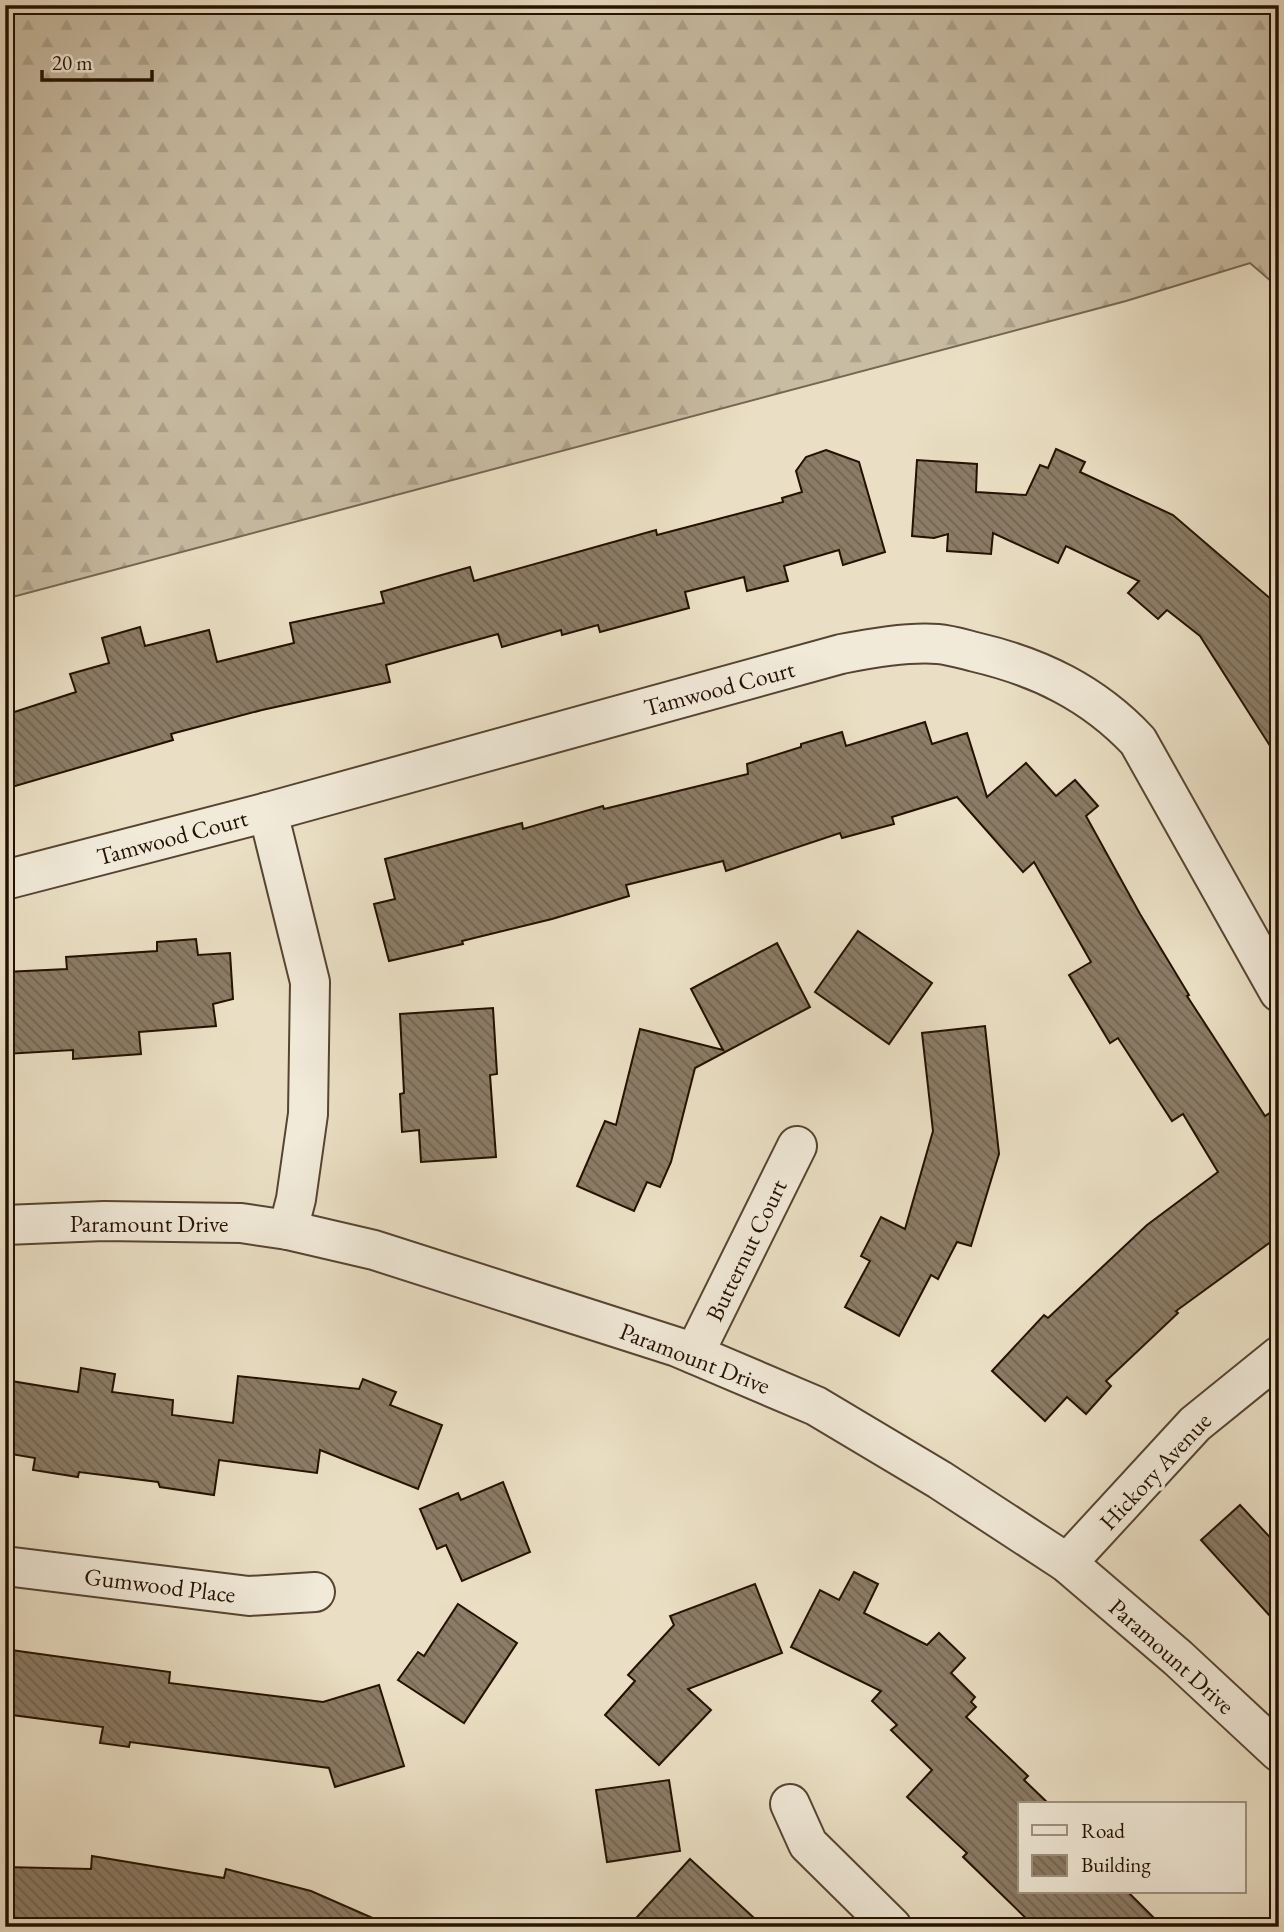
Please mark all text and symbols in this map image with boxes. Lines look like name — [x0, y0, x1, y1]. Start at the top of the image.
scale bar — [42, 38, 152, 82]
text: 20 m — [52, 49, 93, 76]
street label: Tamwood Court — [640, 653, 798, 723]
street label: Tamwood Court — [93, 802, 251, 872]
street label: Butternut Court — [698, 1174, 794, 1326]
street label: Paramount Drive — [70, 1208, 228, 1239]
street label: Paramount Drive — [615, 1315, 775, 1401]
street label: Hickory Avenue — [1092, 1405, 1218, 1537]
street label: Gumwood Place — [83, 1560, 237, 1610]
street label: Paramount Drive — [1103, 1591, 1241, 1721]
legend — [1018, 1802, 1246, 1894]
text: Road — [1081, 1817, 1125, 1844]
text: Building — [1081, 1851, 1151, 1878]

